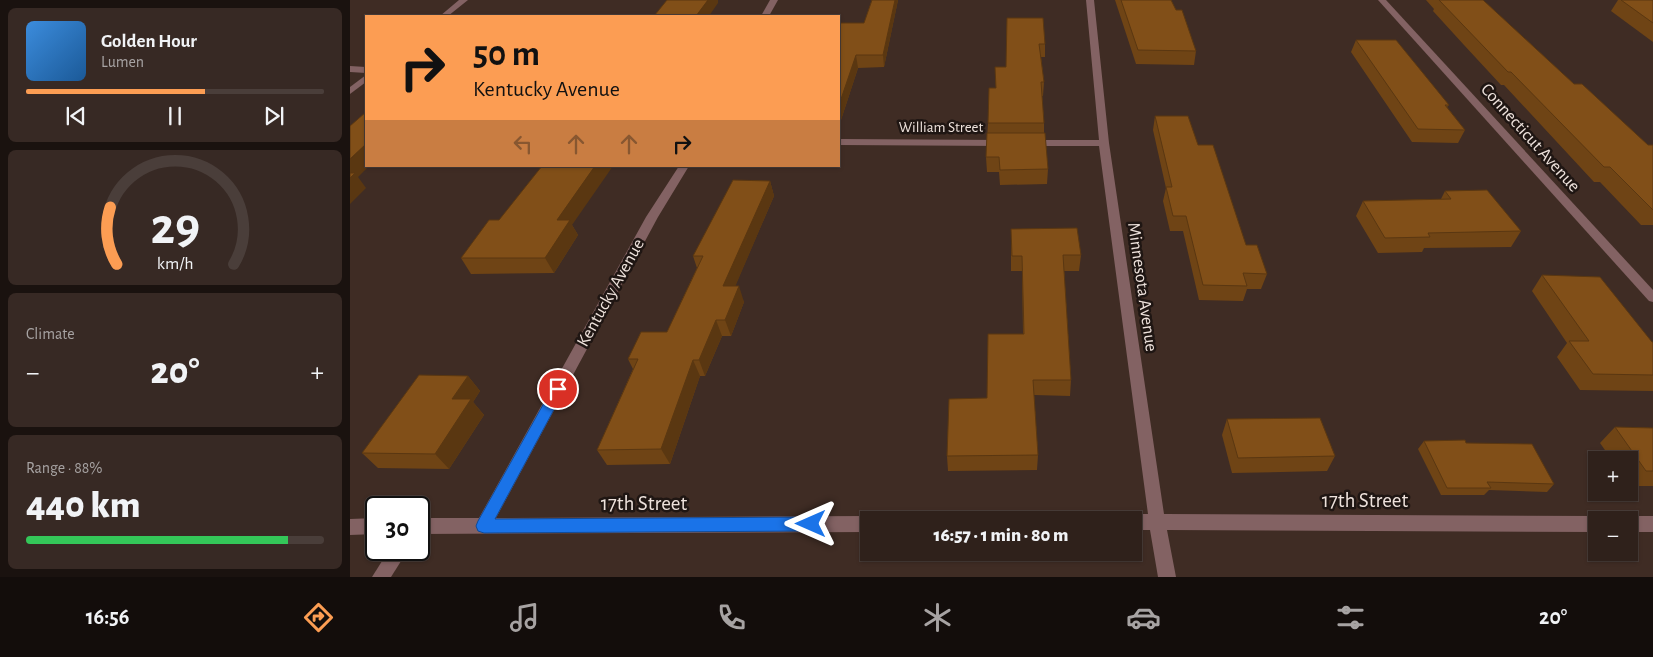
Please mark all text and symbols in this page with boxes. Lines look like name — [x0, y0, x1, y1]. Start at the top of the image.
text: Golden Hour — [101, 32, 197, 51]
icon: right — [390, 35, 455, 100]
text: 50 m — [473, 37, 540, 72]
text: Lumen — [101, 54, 144, 70]
text: Kentucky Avenue — [473, 78, 620, 100]
street label: Connecticut Avenue — [1477, 80, 1583, 196]
icon: previous — [62, 102, 90, 130]
icon: pause — [161, 102, 189, 130]
icon: next — [260, 102, 288, 130]
street label: William Street — [899, 120, 984, 135]
icon: left — [509, 130, 537, 158]
icon: ahead — [562, 130, 590, 158]
icon: ahead — [615, 130, 643, 158]
icon: right — [668, 130, 696, 158]
text: 29 — [150, 201, 200, 253]
street label: Minnesota Avenue — [1124, 221, 1160, 353]
street label: Kentucky Avenue — [574, 236, 648, 350]
text: km/h — [157, 255, 193, 273]
text: Climate — [26, 326, 75, 342]
text: 20° — [151, 353, 199, 391]
text: − — [26, 359, 39, 387]
text: + — [311, 359, 324, 387]
pin — [537, 368, 579, 410]
icon: arrive — [544, 375, 572, 403]
map controls — [1588, 451, 1638, 561]
button: + — [1588, 451, 1638, 501]
text: Range · 88% — [26, 460, 103, 476]
text: 440 km — [26, 487, 141, 525]
street label: 17th Street — [1322, 490, 1409, 511]
street label: 17th Street — [601, 493, 688, 514]
speed limit sign: 30 — [365, 496, 430, 561]
position arrow — [784, 497, 836, 549]
button: − — [1588, 511, 1638, 561]
text: 16:57 · 1 min · 80 m — [934, 526, 1068, 545]
icon: directions — [301, 600, 336, 635]
icon: music — [507, 600, 542, 635]
icon: phone — [714, 600, 749, 635]
icon: climate — [920, 600, 955, 635]
icon: car — [1126, 600, 1161, 635]
icon: filters — [1333, 600, 1368, 635]
text: 16:56 — [86, 606, 129, 628]
text: 20° — [1539, 606, 1567, 628]

